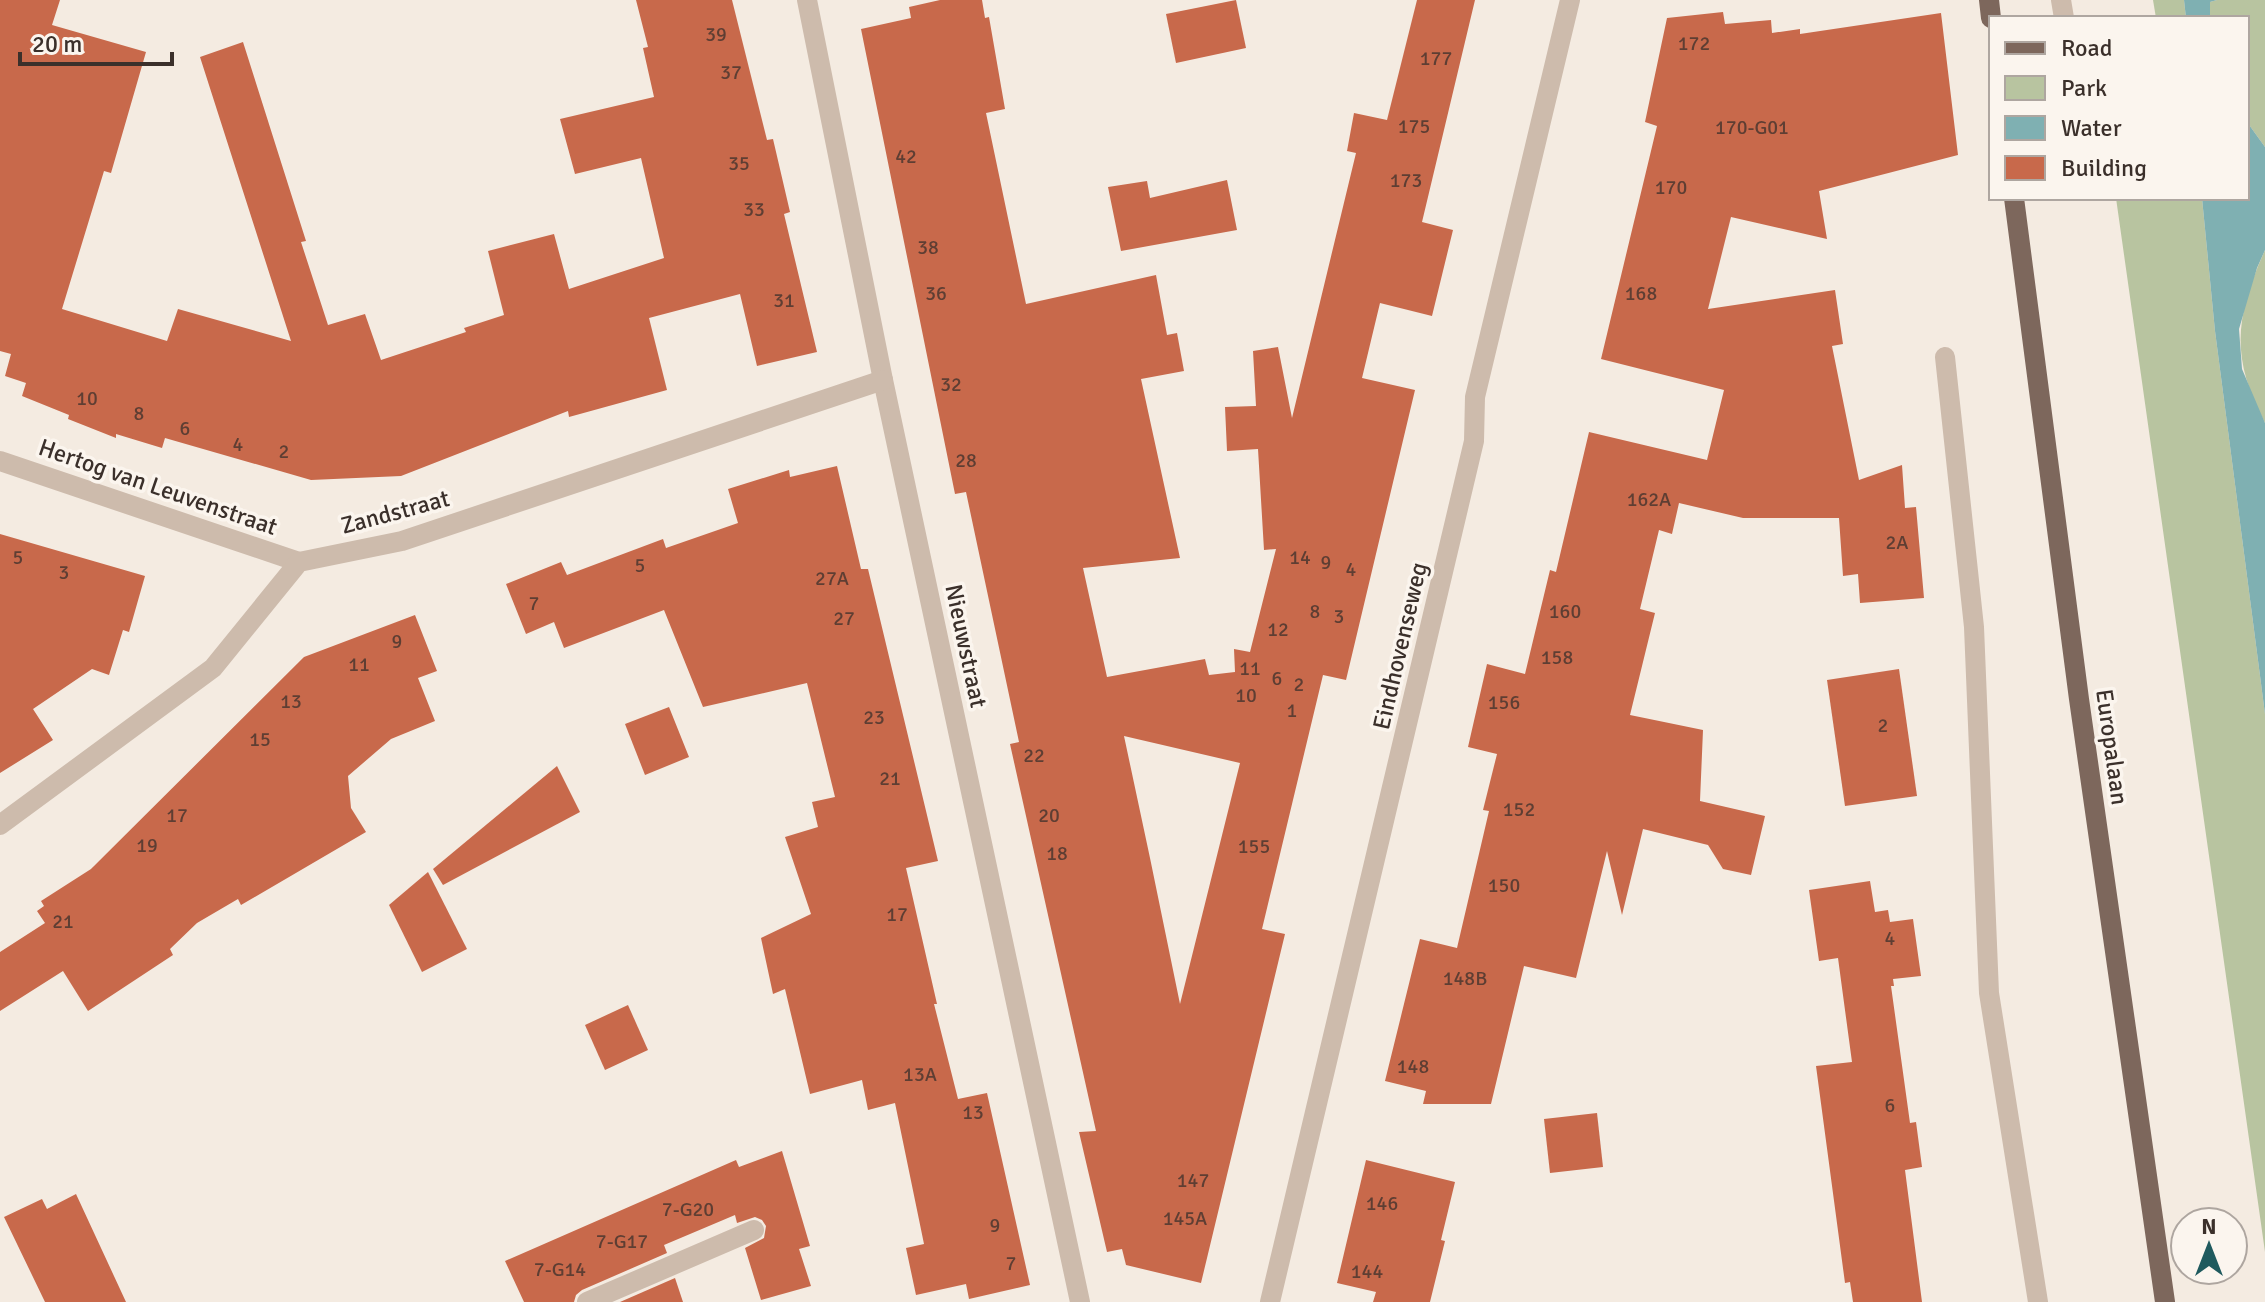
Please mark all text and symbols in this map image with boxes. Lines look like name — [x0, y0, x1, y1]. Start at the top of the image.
scale bar — [20, 16, 172, 66]
legend — [1989, 16, 2249, 200]
house number: 39 — [705, 22, 727, 47]
text: 20 m — [32, 29, 82, 59]
house number: 172 — [1678, 31, 1710, 56]
text: Road — [2061, 33, 2112, 63]
house number: 177 — [1420, 46, 1452, 71]
house number: 37 — [720, 60, 742, 85]
text: Park — [2061, 73, 2107, 103]
text: Water — [2061, 113, 2122, 143]
house number: 175 — [1398, 114, 1430, 139]
house number: 170-G01 — [1715, 115, 1789, 140]
house number: 42 — [895, 144, 917, 169]
house number: 35 — [728, 151, 750, 176]
text: Building — [2061, 153, 2147, 183]
house number: 173 — [1390, 168, 1422, 193]
house number: 170 — [1655, 175, 1687, 200]
house number: 33 — [743, 197, 765, 222]
house number: 38 — [917, 235, 939, 260]
house number: 36 — [925, 281, 947, 306]
house number: 168 — [1625, 281, 1657, 306]
house number: 31 — [773, 288, 795, 313]
house number: 32 — [940, 372, 962, 397]
house number: 10 — [76, 386, 98, 411]
house number: 8 — [134, 401, 144, 426]
house number: 6 — [180, 416, 190, 441]
street label: Hertog van Leuvenstraat — [35, 432, 281, 542]
house number: 4 — [233, 432, 244, 457]
house number: 2 — [279, 439, 289, 464]
house number: 28 — [955, 448, 977, 473]
street label: Zandstraat — [337, 483, 453, 541]
house number: 162A — [1627, 487, 1671, 512]
house number: 2A — [1885, 530, 1909, 555]
house number: 5 — [13, 545, 23, 570]
house number: 14 — [1289, 545, 1311, 570]
house number: 9 — [1321, 550, 1331, 575]
house number: 5 — [635, 553, 645, 578]
house number: 4 — [1346, 557, 1357, 582]
street label: Eindhovenseweg — [1366, 559, 1434, 733]
house number: 3 — [59, 560, 69, 585]
house number: 27A — [815, 566, 849, 591]
street label: Nieuwstraat — [938, 582, 994, 710]
house number: 7 — [529, 591, 539, 616]
house number: 8 — [1310, 599, 1320, 624]
house number: 160 — [1549, 599, 1581, 624]
house number: 3 — [1334, 604, 1344, 629]
house number: 27 — [833, 606, 855, 631]
house number: 12 — [1267, 617, 1289, 642]
house number: 9 — [392, 629, 402, 654]
house number: 158 — [1541, 645, 1573, 670]
house number: 11 — [348, 652, 370, 677]
house number: 11 — [1239, 656, 1261, 681]
house number: 6 — [1272, 666, 1282, 691]
house number: 2 — [1294, 672, 1304, 697]
house number: 10 — [1235, 683, 1257, 708]
street label: Europalaan — [2089, 687, 2135, 807]
house number: 13 — [280, 689, 302, 714]
house number: 156 — [1488, 690, 1520, 715]
house number: 1 — [1287, 698, 1297, 723]
house number: 23 — [863, 705, 885, 730]
house number: 2 — [1878, 713, 1888, 738]
house number: 15 — [249, 727, 271, 752]
house number: 22 — [1023, 743, 1045, 768]
house number: 21 — [879, 766, 901, 791]
house number: 152 — [1503, 797, 1535, 822]
house number: 17 — [166, 803, 188, 828]
house number: 20 — [1038, 803, 1060, 828]
house number: 19 — [136, 833, 158, 858]
house number: 155 — [1238, 834, 1270, 859]
house number: 18 — [1046, 841, 1068, 866]
house number: 150 — [1488, 873, 1520, 898]
house number: 17 — [886, 902, 908, 927]
house number: 21 — [52, 909, 74, 934]
house number: 4 — [1885, 926, 1896, 951]
house number: 148B — [1443, 966, 1487, 991]
house number: 148 — [1397, 1054, 1429, 1079]
house number: 13A — [903, 1062, 937, 1087]
house number: 6 — [1885, 1093, 1895, 1118]
house number: 13 — [962, 1100, 984, 1125]
house number: 147 — [1177, 1168, 1209, 1193]
house number: 146 — [1366, 1191, 1398, 1216]
house number: 7-G20 — [662, 1197, 714, 1222]
house number: 145A — [1163, 1206, 1207, 1231]
north arrow — [2169, 1206, 2249, 1286]
house number: 9 — [990, 1213, 1000, 1238]
text: N — [2201, 1213, 2217, 1240]
house number: 7-G17 — [596, 1229, 648, 1254]
house number: 7 — [1006, 1251, 1016, 1276]
house number: 7-G14 — [534, 1257, 586, 1282]
house number: 144 — [1351, 1259, 1383, 1284]

